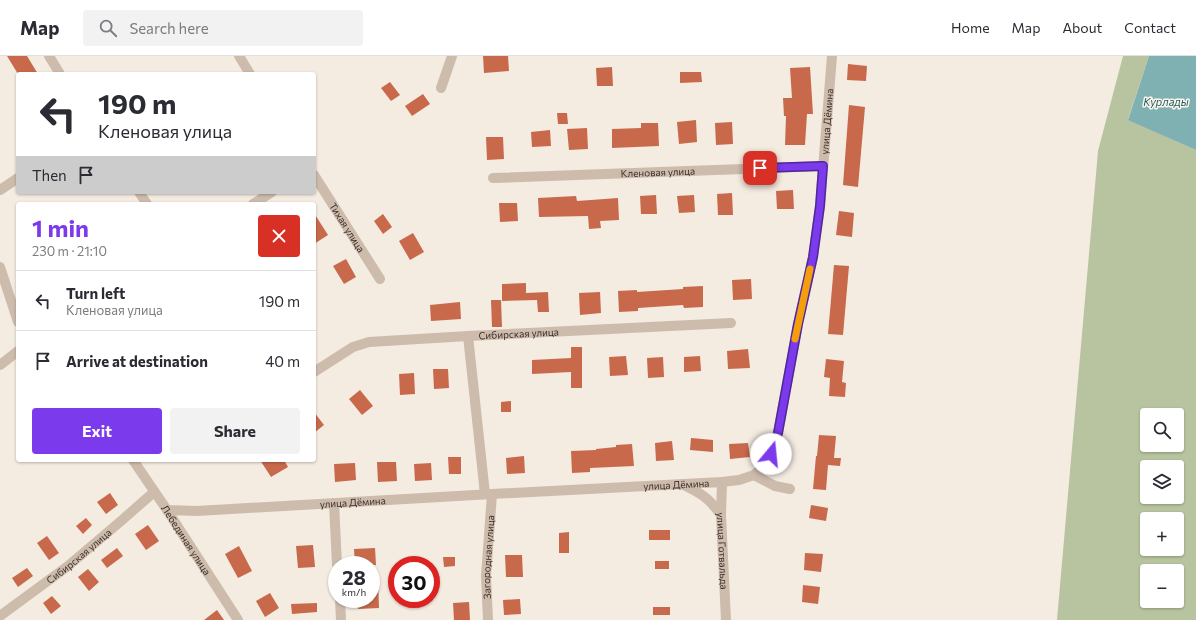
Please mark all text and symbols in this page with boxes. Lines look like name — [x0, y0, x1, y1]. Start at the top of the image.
search box — [83, 10, 363, 46]
text: Map — [20, 16, 59, 39]
icon: search — [97, 17, 119, 39]
text: Search here — [129, 19, 209, 37]
text: Home — [951, 19, 990, 36]
text: Map — [1012, 19, 1040, 36]
text: About — [1062, 19, 1102, 36]
text: Contact — [1124, 19, 1176, 36]
text: 190 m — [98, 86, 176, 120]
icon: left — [32, 88, 84, 140]
street label: улица Дёмина — [818, 88, 835, 155]
water label: Курлады — [1143, 95, 1189, 108]
text: Кленовая улица — [98, 120, 232, 142]
pin — [743, 151, 777, 185]
icon: arrive — [749, 157, 771, 179]
icon: arrive — [75, 164, 97, 186]
street label: Кленовая улица — [620, 165, 695, 179]
text: Then — [32, 166, 67, 184]
street label: Тихая улица — [327, 200, 367, 254]
text: 1 min — [32, 213, 89, 242]
button: close — [258, 215, 300, 257]
text: 230 m · 21:10 — [32, 243, 107, 259]
text: Turn left — [66, 284, 125, 302]
icon: left — [32, 290, 54, 312]
text: 190 m — [259, 292, 300, 310]
text: Кленовая улица — [66, 302, 163, 318]
street label: Сибирская улица — [478, 326, 559, 341]
icon: arrive — [32, 350, 54, 372]
text: Arrive at destination — [66, 352, 208, 370]
text: 40 m — [265, 352, 300, 370]
button: Exit — [32, 408, 162, 454]
button: Share — [170, 408, 300, 454]
map controls — [1140, 408, 1184, 608]
button: search — [1140, 408, 1184, 452]
position arrow — [750, 433, 792, 475]
button: layers — [1140, 460, 1184, 504]
street label: улица Дёмина — [643, 477, 710, 492]
street label: улица Дёмина — [319, 494, 386, 510]
street label: Лебединая улица — [159, 502, 213, 577]
street label: улица Готвальда — [715, 512, 731, 590]
button: + — [1140, 512, 1184, 556]
street label: Загородная улица — [480, 515, 496, 599]
street label: Сибирская улица — [44, 526, 114, 586]
speed limit sign: 30 — [388, 556, 440, 608]
button: − — [1140, 564, 1184, 608]
text: 28 — [342, 565, 366, 589]
text: km/h — [342, 586, 366, 598]

